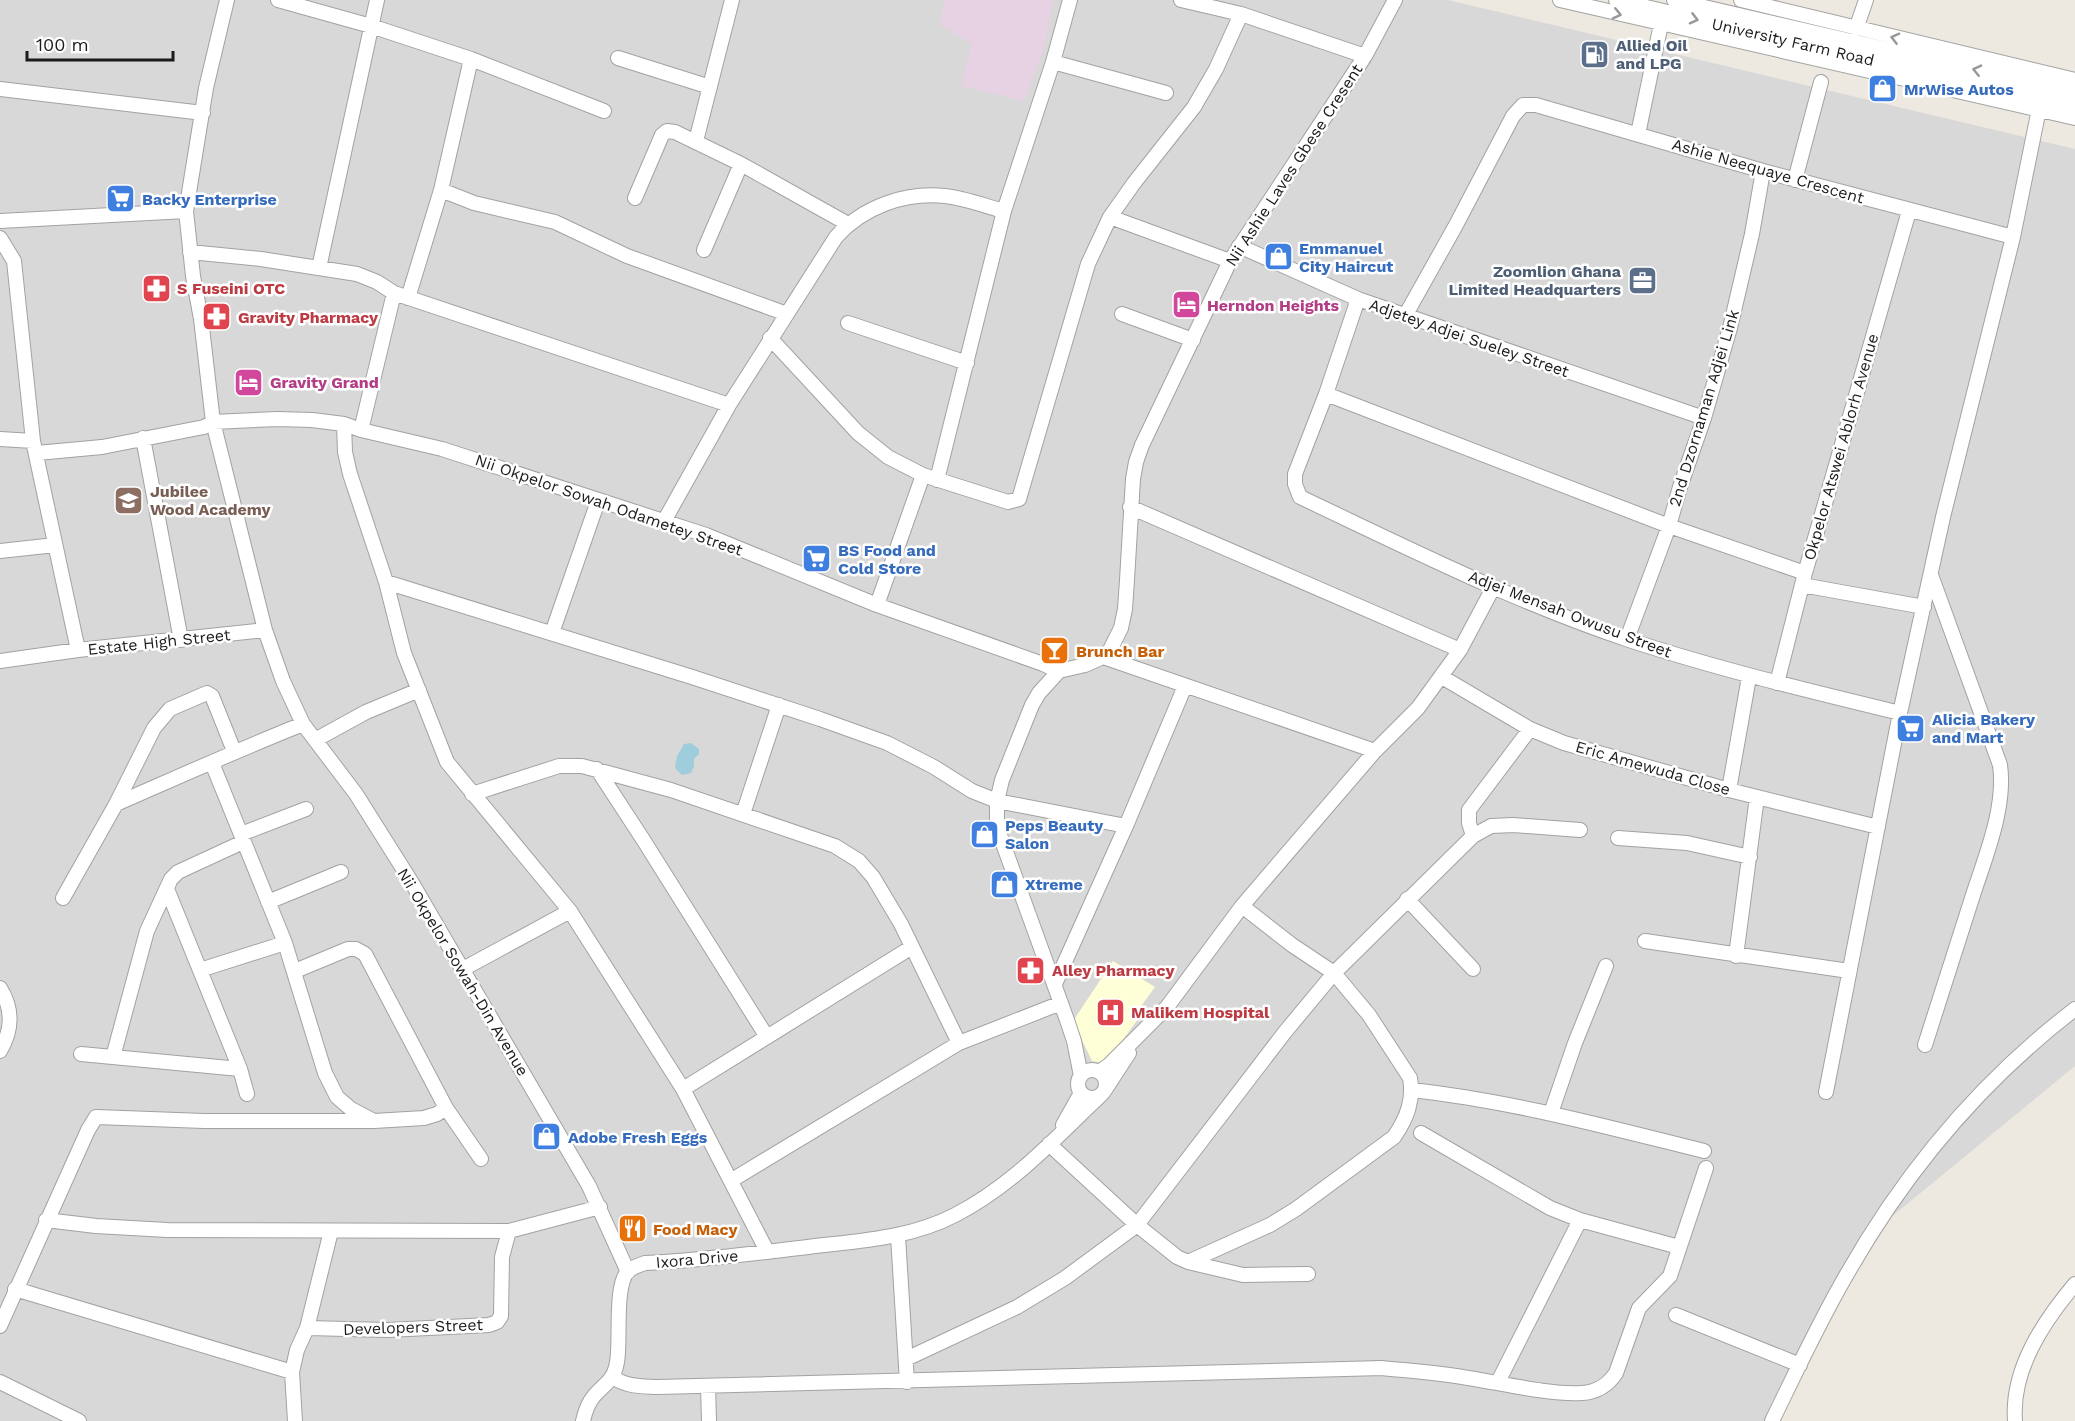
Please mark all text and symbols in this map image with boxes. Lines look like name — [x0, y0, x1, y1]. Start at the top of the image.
one-way arrow — [1612, 6, 1622, 19]
one-way arrow — [1688, 11, 1698, 24]
street label: University Farm Road — [1710, 14, 1876, 70]
scale bar — [27, 24, 172, 62]
one-way arrow — [1890, 33, 1900, 46]
text: 100 m — [36, 34, 89, 55]
place label: Allied Oil and LPG — [1616, 36, 1688, 73]
fuel station icon: Allied Oil and LPG — [1579, 38, 1611, 70]
street label: Nii Ashie Laves Gbese Cresent — [1221, 60, 1367, 270]
one-way arrow — [1972, 65, 1982, 78]
shop icon: MrWise Autos — [1867, 73, 1899, 105]
place label: MrWise Autos — [1904, 80, 2014, 99]
street label: Ashie Neequaye Crescent — [1670, 134, 1866, 208]
supermarket icon: Backy Enterprise — [105, 183, 137, 215]
place label: Backy Enterprise — [142, 190, 277, 209]
place label: Emmanuel City Haircut — [1299, 239, 1393, 276]
shop icon: Emmanuel City Haircut — [1262, 241, 1294, 273]
place label: Zoomlion Ghana Limited Headquarters — [1448, 262, 1622, 299]
office icon: Zoomlion Ghana Limited Headquarters — [1626, 264, 1658, 296]
pharmacy icon: S Fuseini OTC — [140, 272, 172, 304]
place label: S Fuseini OTC — [177, 279, 285, 298]
hotel icon: Herndon Heights — [1170, 289, 1202, 321]
street label: Adjetey Adjei Sueley Street — [1367, 295, 1572, 381]
place label: Herndon Heights — [1207, 296, 1340, 315]
pharmacy icon: Gravity Pharmacy — [201, 301, 233, 333]
street label: 2nd Dzornaman Adjei Link — [1665, 307, 1743, 509]
place label: Gravity Pharmacy — [238, 308, 379, 327]
street label: Okpelor Atswei Ablorh Avenue — [1800, 332, 1882, 562]
hotel icon: Gravity Grand — [233, 366, 265, 398]
place label: Gravity Grand — [270, 373, 379, 392]
street label: Nii Okpelor Sowah Odametey Street — [473, 450, 745, 560]
place label: Jubilee Wood Academy — [150, 482, 271, 519]
school or university icon: Jubilee Wood Academy — [113, 484, 145, 516]
place label: BS Food and Cold Store — [838, 541, 936, 578]
supermarket icon: BS Food and Cold Store — [801, 543, 833, 575]
street label: Adjei Mensah Owusu Street — [1466, 566, 1675, 662]
street label: Estate High Street — [87, 625, 232, 659]
bar icon: Brunch Bar — [1039, 635, 1071, 667]
place label: Brunch Bar — [1076, 642, 1164, 661]
place label: Alicia Bakery and Mart — [1932, 710, 2036, 747]
supermarket icon: Alicia Bakery and Mart — [1895, 712, 1927, 744]
street label: Eric Amewuda Close — [1573, 737, 1733, 799]
place label: Peps Beauty Salon — [1005, 816, 1104, 853]
shop icon: Peps Beauty Salon — [968, 818, 1000, 850]
street label: Nii Okpelor Sowah-Din Avenue — [393, 865, 533, 1079]
shop icon: Xtreme — [988, 868, 1020, 900]
place label: Xtreme — [1025, 875, 1083, 894]
pharmacy icon: Alley Pharmacy — [1015, 954, 1047, 986]
place label: Alley Pharmacy — [1052, 961, 1175, 980]
hospital icon: Malikem Hospital — [1094, 996, 1126, 1028]
place label: Malikem Hospital — [1131, 1003, 1270, 1022]
shop icon: Adobe Fresh Eggs — [531, 1121, 563, 1153]
place label: Adobe Fresh Eggs — [568, 1128, 708, 1147]
restaurant icon: Food Macy — [616, 1213, 648, 1245]
place label: Food Macy — [653, 1220, 738, 1239]
street label: Ixora Drive — [655, 1246, 739, 1272]
street label: Developers Street — [343, 1315, 484, 1339]

